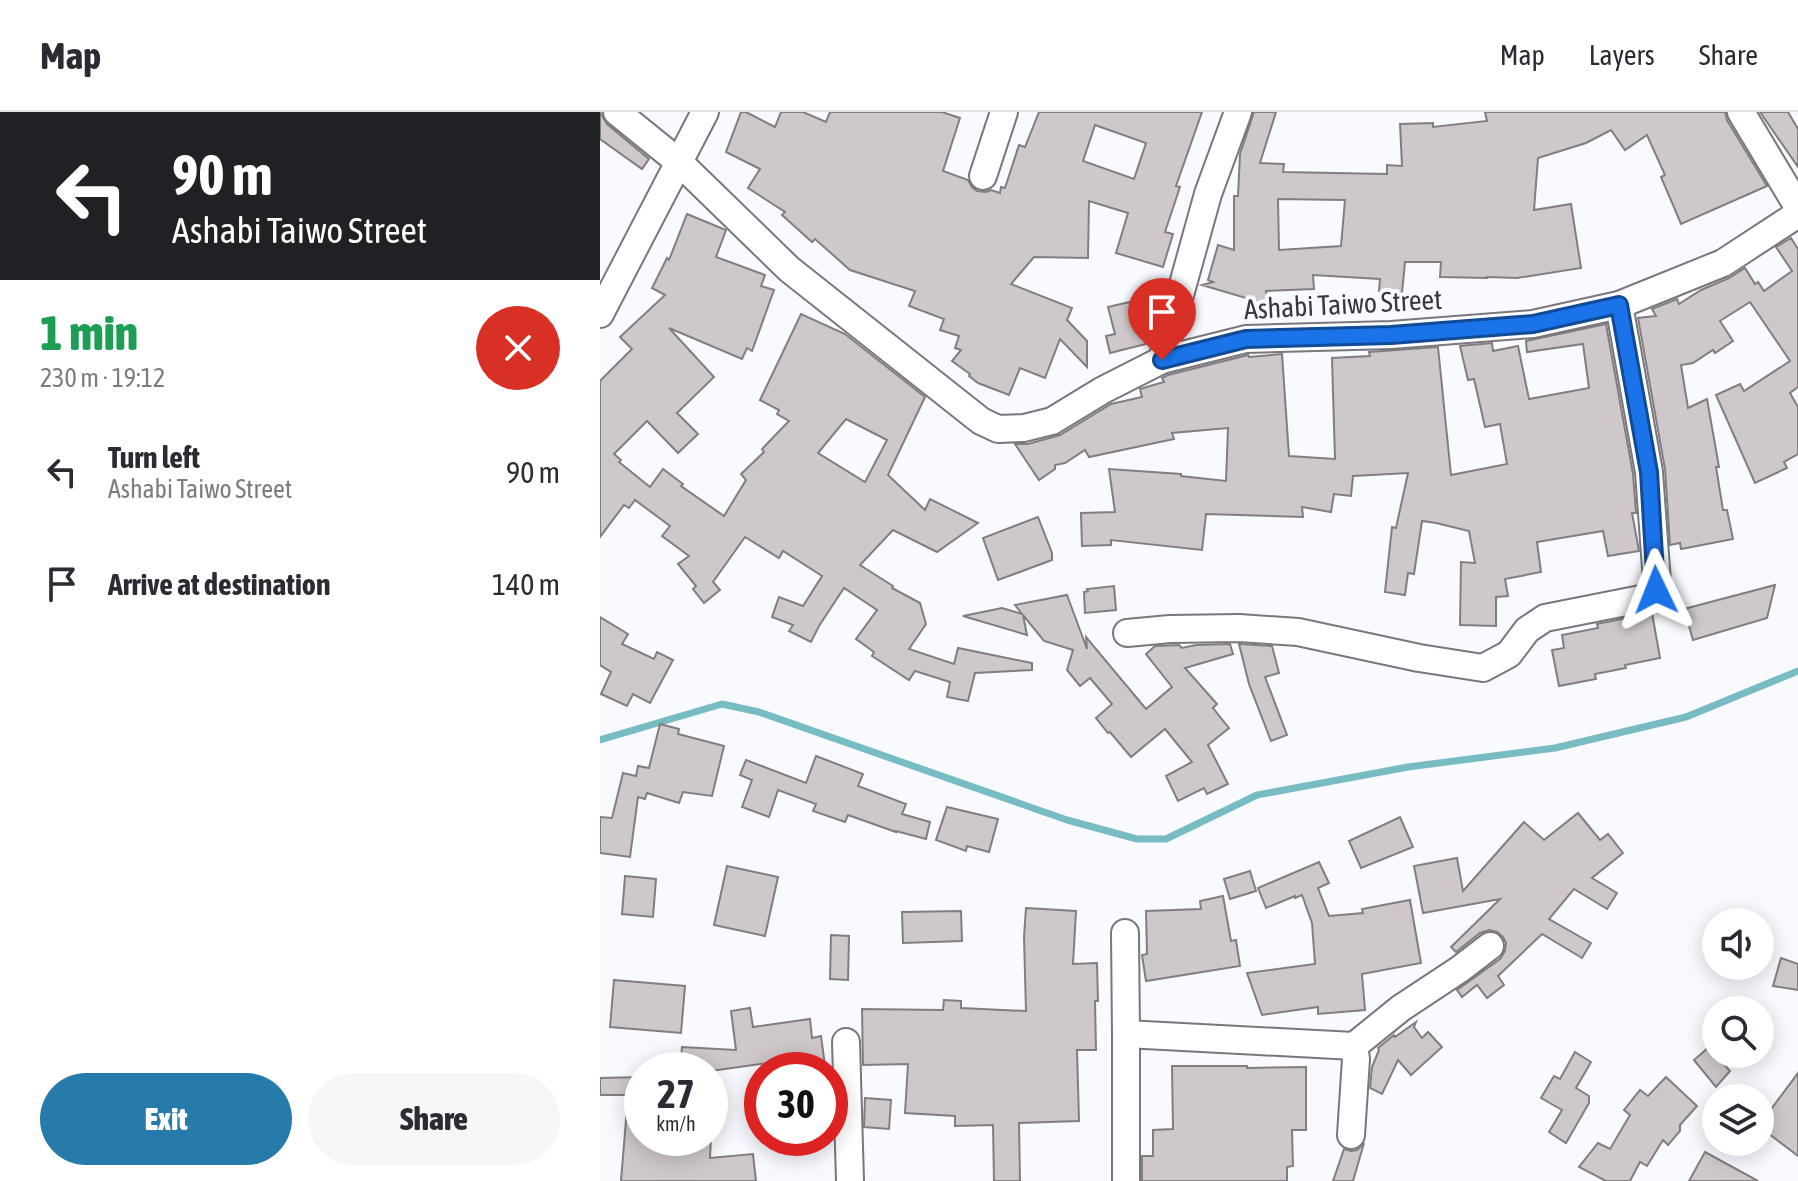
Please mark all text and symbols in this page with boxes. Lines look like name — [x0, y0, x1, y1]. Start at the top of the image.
text: Map — [40, 34, 101, 77]
text: Map — [1500, 39, 1545, 71]
text: Layers — [1589, 39, 1655, 71]
text: Share — [1699, 39, 1758, 71]
text: 90 m — [172, 143, 273, 207]
icon: left — [40, 144, 144, 248]
text: Ashabi Taiwo Street — [172, 209, 427, 251]
pin — [1128, 278, 1196, 360]
street label: Ashabi Taiwo Street — [1243, 283, 1443, 325]
icon: arrive — [1140, 290, 1184, 334]
text: 1 min — [40, 305, 138, 360]
button: close — [476, 306, 560, 390]
text: 230 m · 19:12 — [40, 363, 165, 393]
text: Turn left — [108, 440, 200, 474]
icon: left — [40, 450, 84, 494]
text: 90 m — [506, 455, 560, 489]
text: Ashabi Taiwo Street — [108, 474, 292, 504]
position arrow — [1614, 548, 1698, 632]
icon: arrive — [40, 562, 84, 606]
text: Arrive at destination — [108, 567, 330, 601]
text: 140 m — [492, 567, 560, 601]
map controls — [1702, 908, 1774, 1156]
button: sound — [1702, 908, 1774, 980]
button: search — [1702, 996, 1774, 1068]
speed limit sign: 30 — [744, 1052, 848, 1156]
text: 27 — [657, 1071, 695, 1116]
button: Exit — [40, 1073, 292, 1165]
button: Share — [308, 1073, 560, 1165]
button: layers — [1702, 1084, 1774, 1156]
text: km/h — [656, 1112, 696, 1135]

